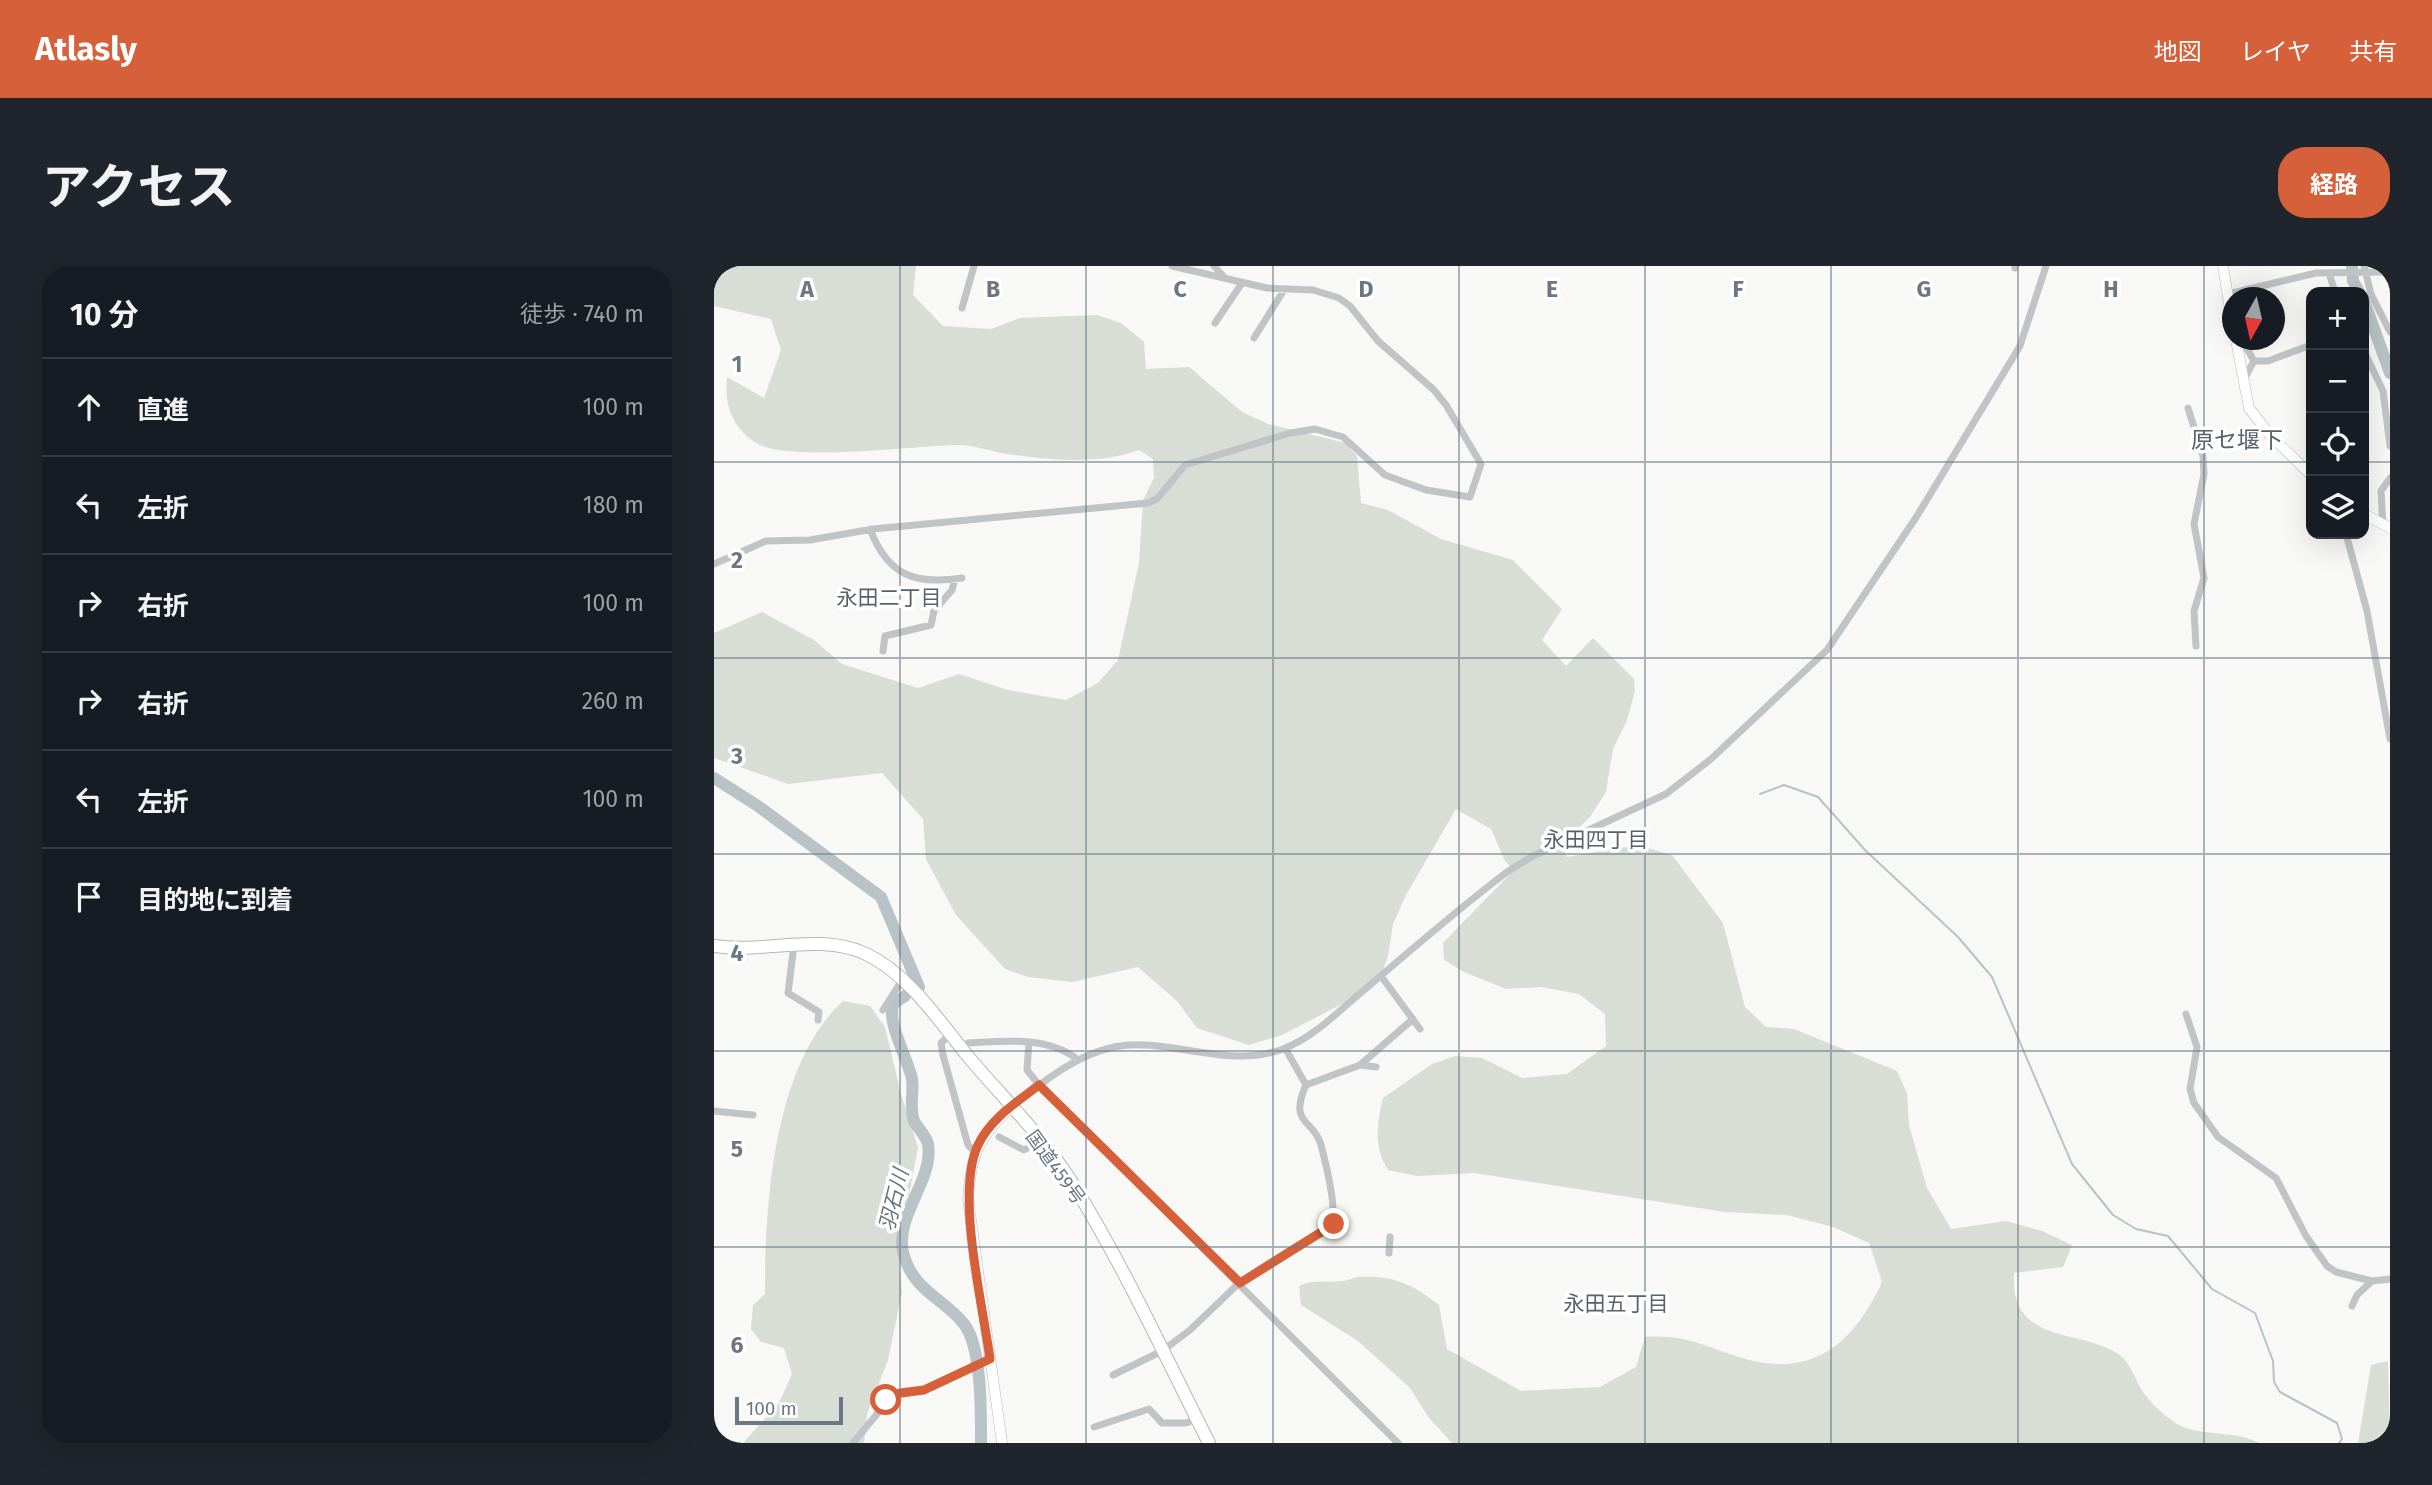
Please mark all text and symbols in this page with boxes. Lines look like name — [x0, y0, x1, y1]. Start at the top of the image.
text: Atlasly — [35, 29, 137, 69]
text: 地図 — [2154, 38, 2202, 66]
text: レイヤ — [2240, 38, 2311, 66]
text: 共有 — [2349, 38, 2397, 66]
button: 経路 — [2278, 147, 2390, 218]
text: アクセス — [42, 158, 236, 217]
text: A — [799, 275, 814, 303]
text: B — [986, 275, 1000, 303]
text: C — [1173, 275, 1187, 303]
text: D — [1359, 275, 1374, 303]
text: E — [1546, 275, 1558, 303]
text: F — [1732, 275, 1744, 303]
text: G — [1917, 275, 1931, 303]
text: H — [2103, 275, 2119, 303]
north arrow — [2222, 287, 2285, 350]
map controls — [2306, 287, 2369, 539]
button: + — [2306, 287, 2369, 350]
text: 10 分 — [70, 297, 139, 333]
text: 徒歩 · 740 m — [520, 300, 644, 328]
text: 1 — [732, 350, 742, 378]
button: − — [2306, 350, 2369, 413]
icon: ahead — [70, 388, 108, 426]
text: 100 m — [583, 393, 644, 421]
text: 直進 — [137, 395, 189, 426]
button: locate — [2306, 413, 2369, 476]
district label: 原セ堰下 — [2191, 426, 2283, 454]
button: layers — [2306, 476, 2369, 539]
icon: left — [70, 486, 108, 524]
text: 180 m — [583, 491, 644, 519]
text: 左折 — [137, 493, 189, 524]
text: 2 — [731, 546, 743, 574]
icon: right — [70, 584, 108, 622]
district label: 永田二丁目 — [837, 585, 942, 611]
text: 100 m — [583, 589, 644, 617]
text: 右折 — [137, 591, 189, 622]
icon: right — [70, 682, 108, 720]
text: 260 m — [582, 687, 644, 715]
text: 右折 — [137, 689, 189, 720]
text: 3 — [730, 742, 743, 770]
icon: left — [70, 780, 108, 818]
text: 100 m — [583, 785, 644, 813]
text: 左折 — [137, 787, 189, 818]
district label: 永田四丁目 — [1544, 827, 1649, 853]
icon: arrive — [70, 878, 108, 916]
text: 目的地に到着 — [137, 885, 293, 916]
text: 4 — [731, 939, 744, 967]
street label: 国道459号 — [1021, 1126, 1090, 1209]
text: 5 — [731, 1135, 743, 1163]
water label: 羽石川 — [874, 1164, 915, 1234]
route end — [1318, 1208, 1349, 1239]
district label: 永田五丁目 — [1564, 1291, 1669, 1317]
text: 6 — [731, 1331, 744, 1359]
route start — [870, 1384, 901, 1415]
scale bar — [735, 1394, 844, 1426]
text: 100 m — [746, 1397, 797, 1420]

